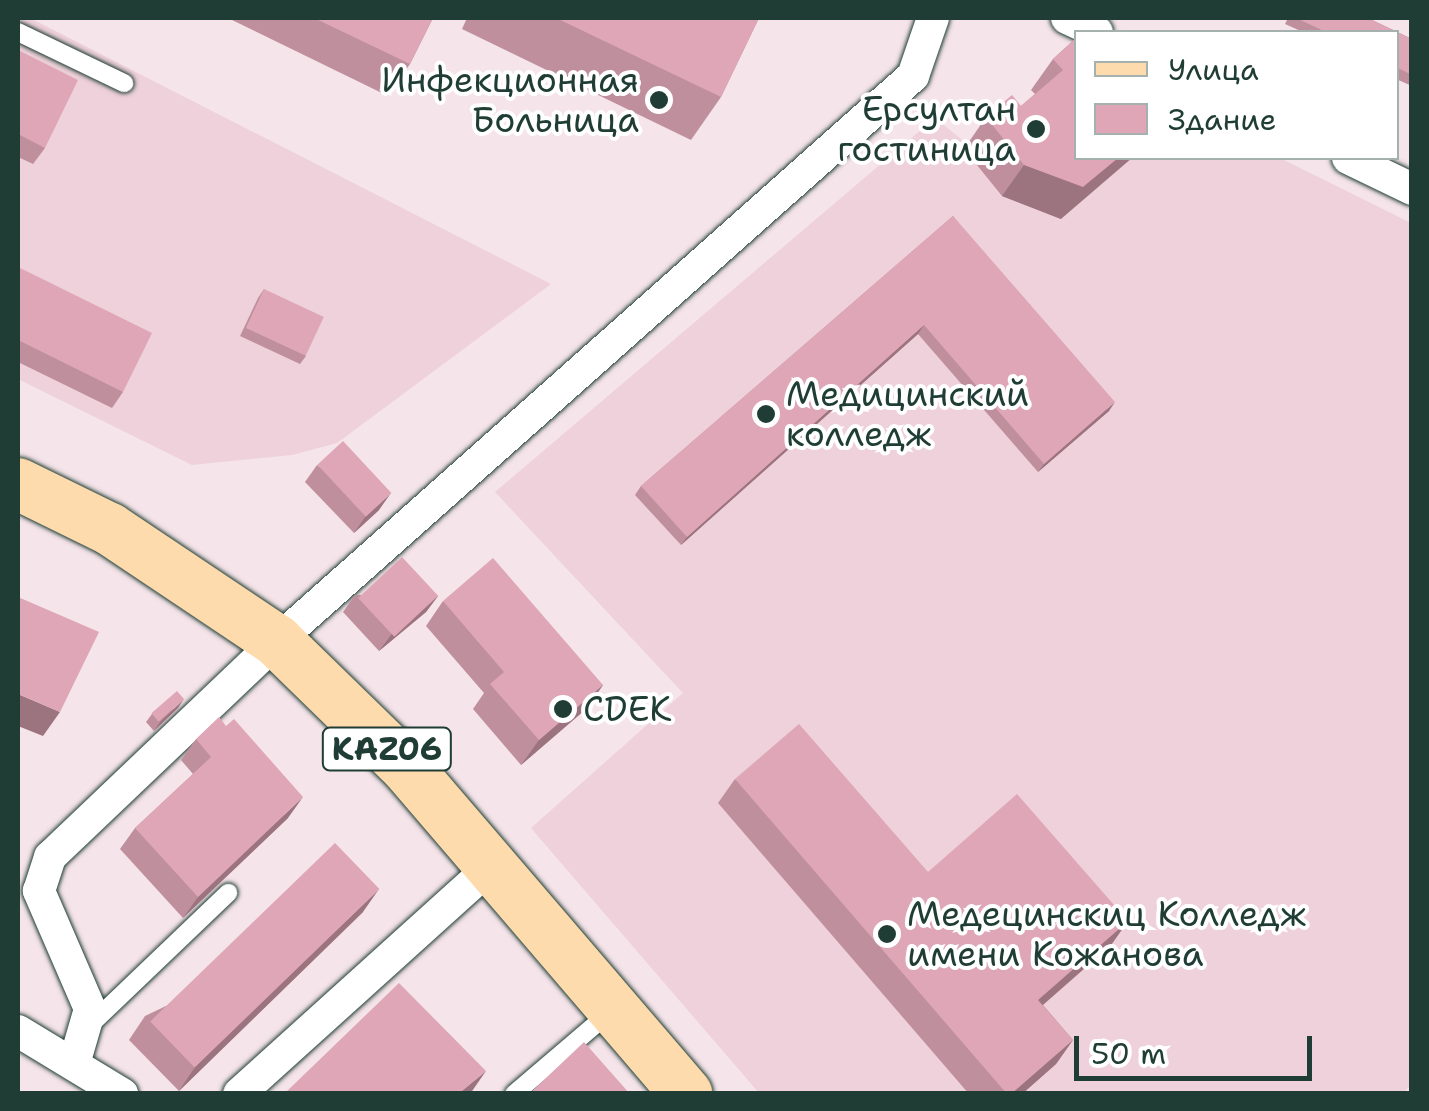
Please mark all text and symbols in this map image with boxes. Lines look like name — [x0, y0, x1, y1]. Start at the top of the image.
legend — [1074, 30, 1399, 160]
text: Улица — [1168, 49, 1259, 90]
place label: Инфекционная Больница — [381, 59, 639, 141]
place label: Ерсултан гостиница — [838, 88, 1016, 170]
marker: Инфекционная Больница — [648, 89, 670, 111]
text: Здание — [1168, 99, 1277, 140]
marker: Ерсултан гостиница — [1025, 118, 1047, 140]
place label: Медицинский колледж — [786, 373, 1029, 455]
marker: Медицинский колледж — [755, 403, 777, 425]
place label: CDEK — [583, 688, 672, 730]
marker: CDEK — [552, 698, 574, 720]
road number: KАZ06 — [320, 722, 454, 776]
place label: Медецинскиц Колледж имени Кожанова — [907, 893, 1306, 975]
marker: Медецинскиц Колледж имени Кожанова — [876, 923, 898, 945]
scale bar — [1079, 1016, 1316, 1078]
text: 50 m — [1091, 1033, 1166, 1074]

